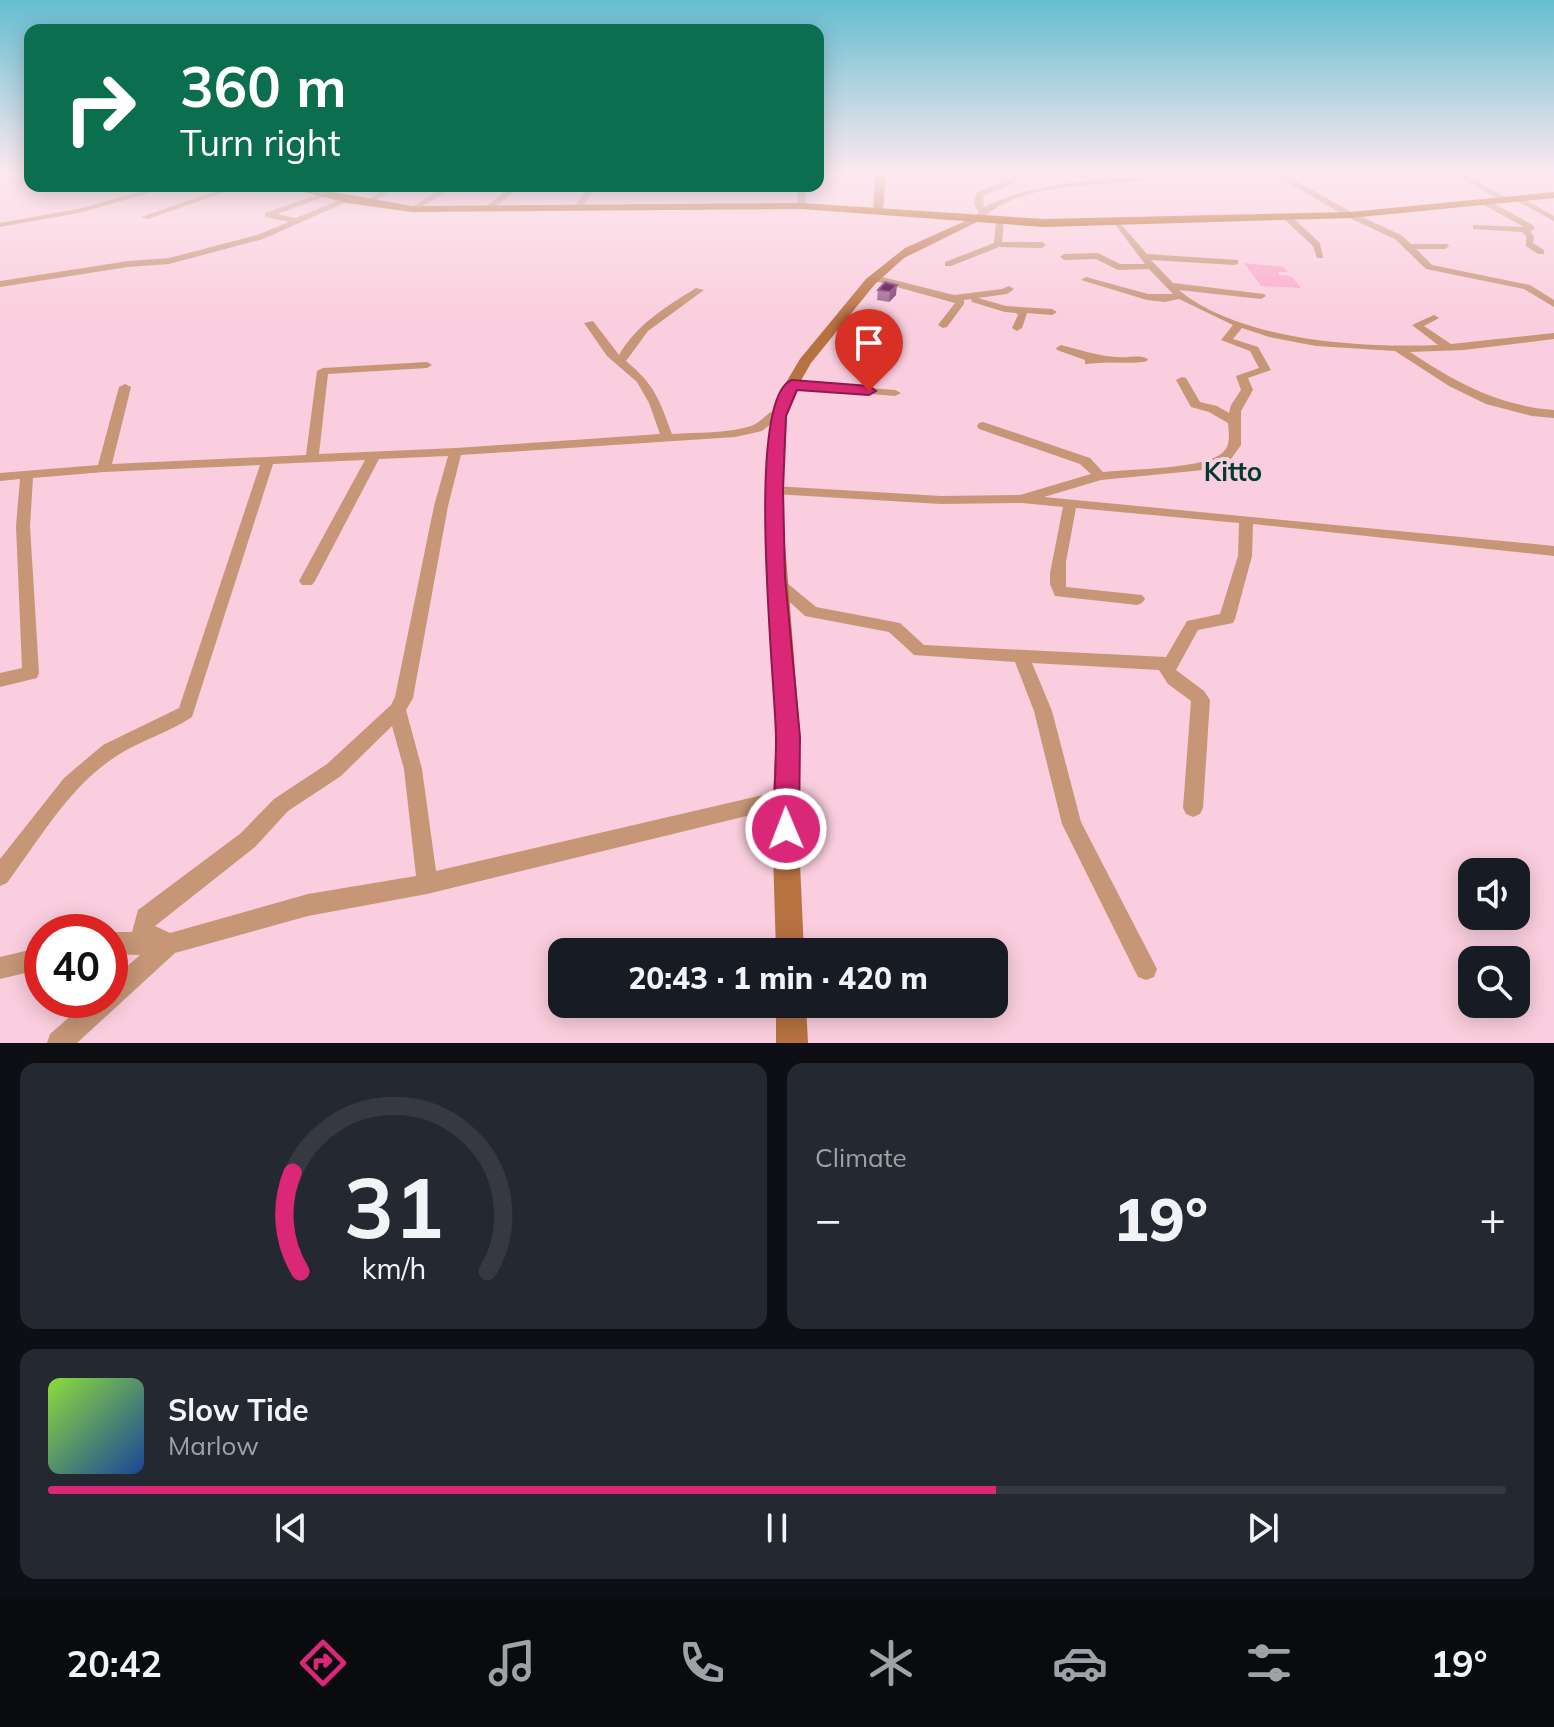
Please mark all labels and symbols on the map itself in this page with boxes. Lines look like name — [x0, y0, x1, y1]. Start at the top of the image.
pin — [835, 309, 903, 391]
district label: Kitto — [1204, 455, 1262, 488]
position arrow — [744, 787, 828, 871]
speed limit sign: 40 — [24, 914, 128, 1018]

